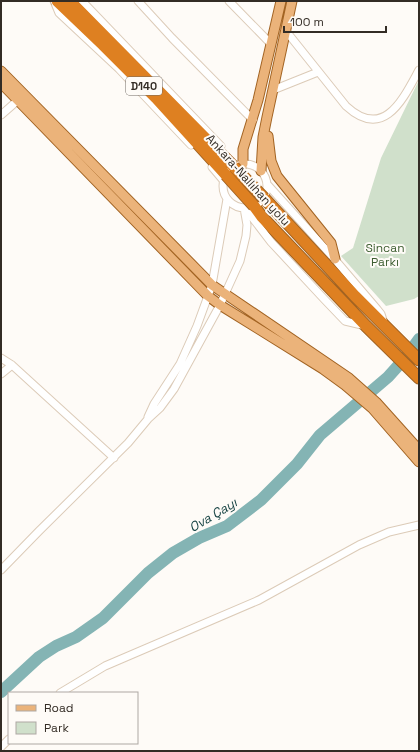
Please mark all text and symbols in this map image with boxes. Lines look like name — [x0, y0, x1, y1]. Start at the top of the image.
scale bar — [284, 8, 386, 34]
text: 100 m — [290, 14, 324, 30]
road number: D140 — [126, 77, 162, 95]
street label: Ankara-Nallıhan yolu — [203, 131, 293, 229]
park label: Sincan Parkı — [365, 240, 405, 270]
water label: Ova Çayı — [186, 494, 241, 536]
legend — [8, 692, 138, 744]
text: Road — [44, 700, 73, 716]
text: Park — [44, 720, 69, 736]

